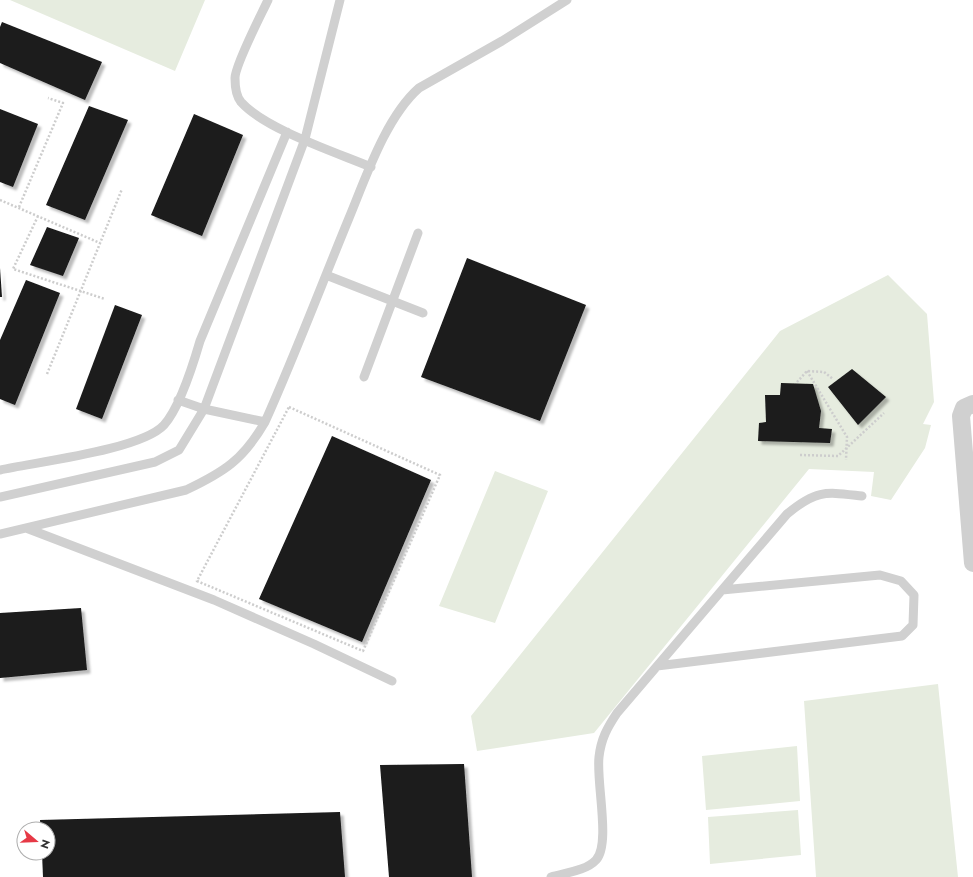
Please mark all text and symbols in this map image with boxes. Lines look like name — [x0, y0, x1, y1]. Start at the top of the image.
north arrow — [16, 821, 56, 861]
text: N — [36, 838, 54, 851]

